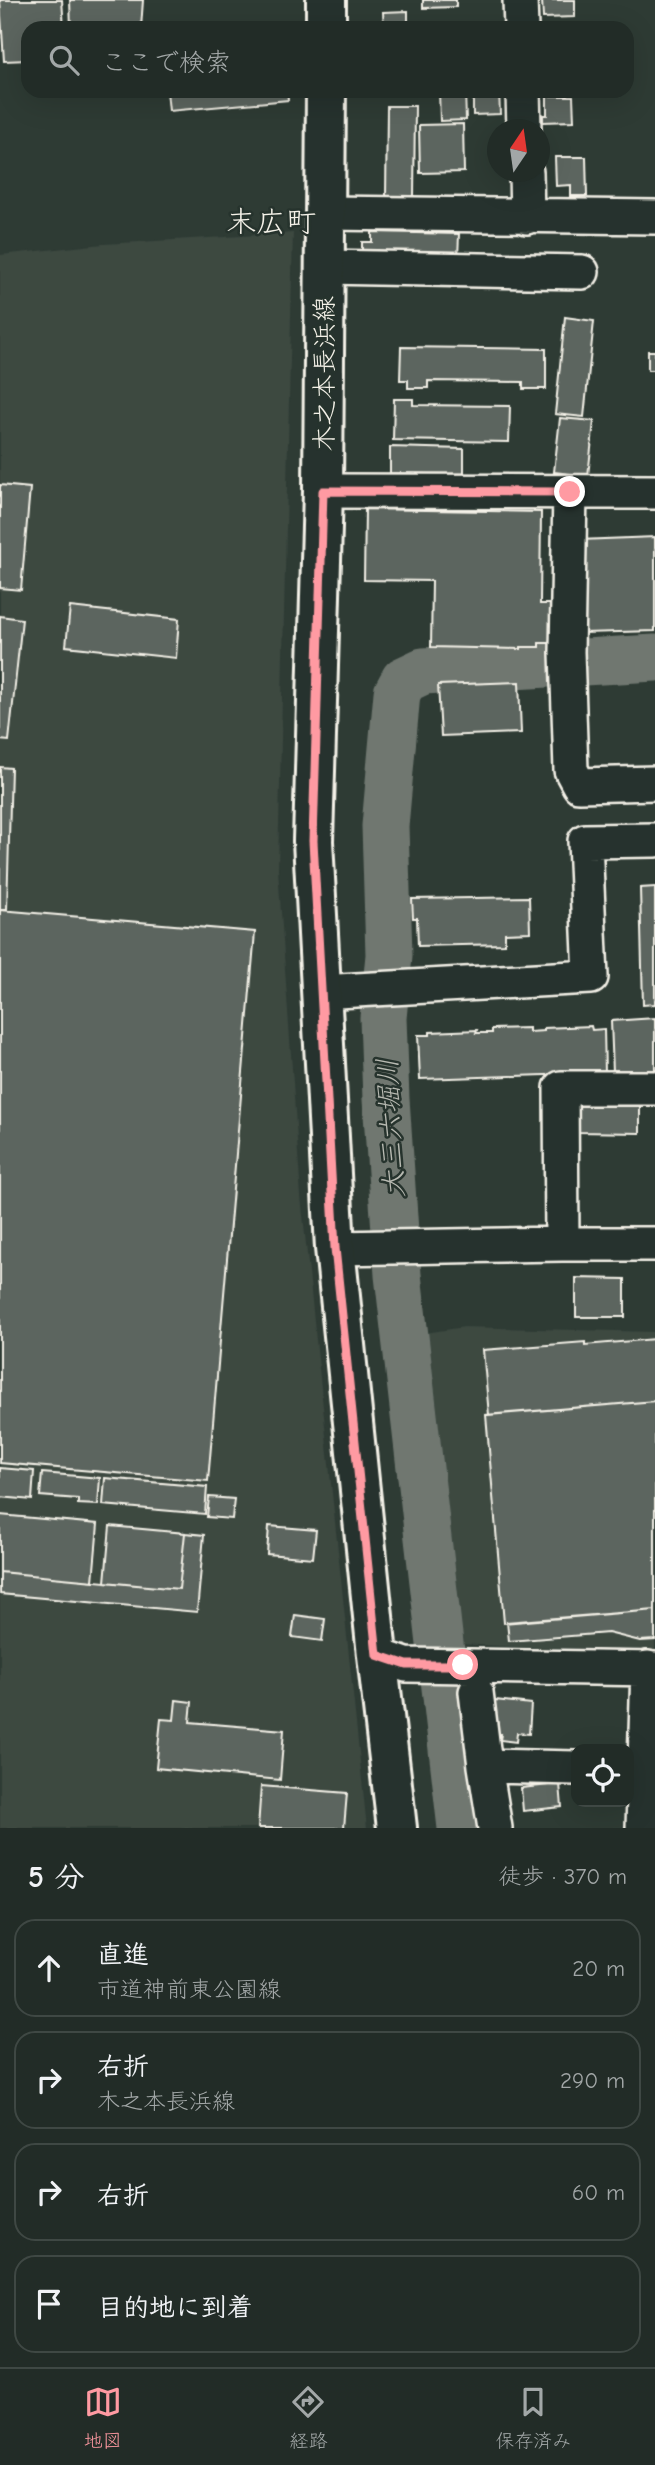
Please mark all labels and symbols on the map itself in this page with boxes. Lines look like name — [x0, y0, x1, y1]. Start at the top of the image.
north arrow — [487, 119, 550, 182]
district label: 末広町 — [226, 205, 316, 240]
street label: 木之本長浜線 — [310, 296, 340, 452]
route end — [554, 476, 585, 507]
water label: 大三六堀川 — [371, 1057, 411, 1199]
route start — [447, 1649, 478, 1680]

